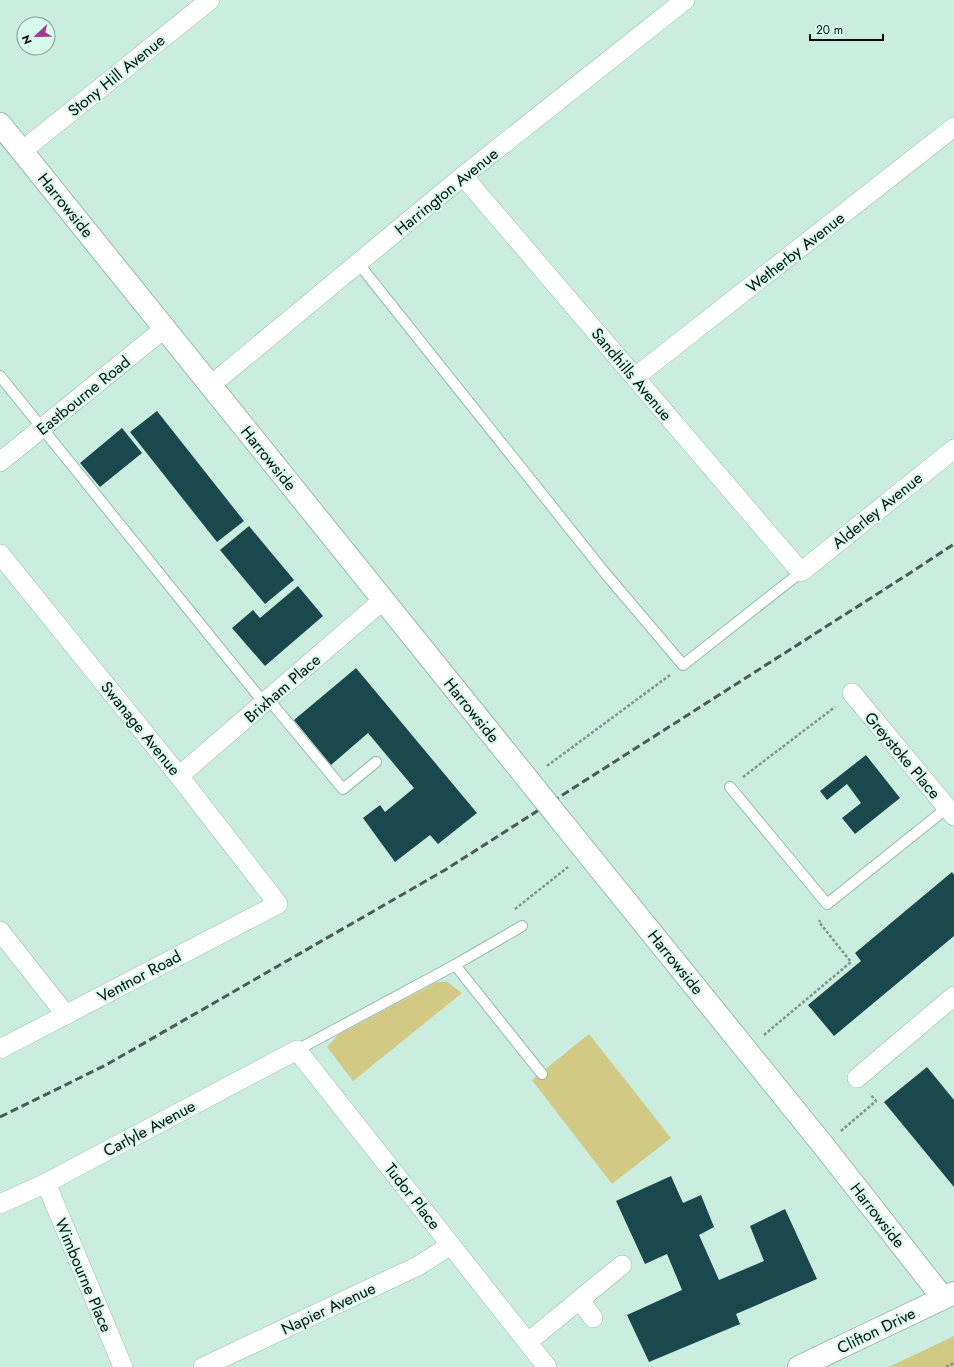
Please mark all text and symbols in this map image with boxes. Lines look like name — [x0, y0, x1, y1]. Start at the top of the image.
north arrow — [16, 16, 56, 56]
scale bar — [810, 16, 883, 42]
text: 20 m — [816, 21, 843, 39]
street label: Stony Hill Avenue — [63, 29, 170, 122]
text: N — [18, 33, 36, 47]
street label: Harrington Avenue — [390, 142, 503, 240]
street label: Harrowside — [32, 168, 99, 243]
street label: Wetherby Avenue — [741, 207, 849, 298]
street label: Sandhills Avenue — [586, 323, 677, 426]
street label: Eastbourne Road — [32, 350, 135, 440]
street label: Harrowside — [235, 421, 302, 496]
street label: Alderley Avenue — [827, 467, 927, 554]
street label: Brixham Place — [239, 649, 326, 728]
street label: Harrowside — [438, 673, 505, 748]
street label: Swanage Avenue — [95, 676, 186, 780]
street label: Greystoke Place — [859, 707, 946, 804]
street label: Harrowside — [642, 925, 709, 1000]
street label: Ventnor Road — [93, 945, 185, 1008]
street label: Carlyle Avenue — [99, 1094, 199, 1162]
street label: Tudor Place — [379, 1158, 446, 1234]
street label: Harrowside — [845, 1178, 910, 1253]
street label: Wimbourne Place — [49, 1215, 118, 1336]
street label: Napier Avenue — [277, 1277, 379, 1340]
street label: Clifton Drive — [833, 1302, 919, 1359]

